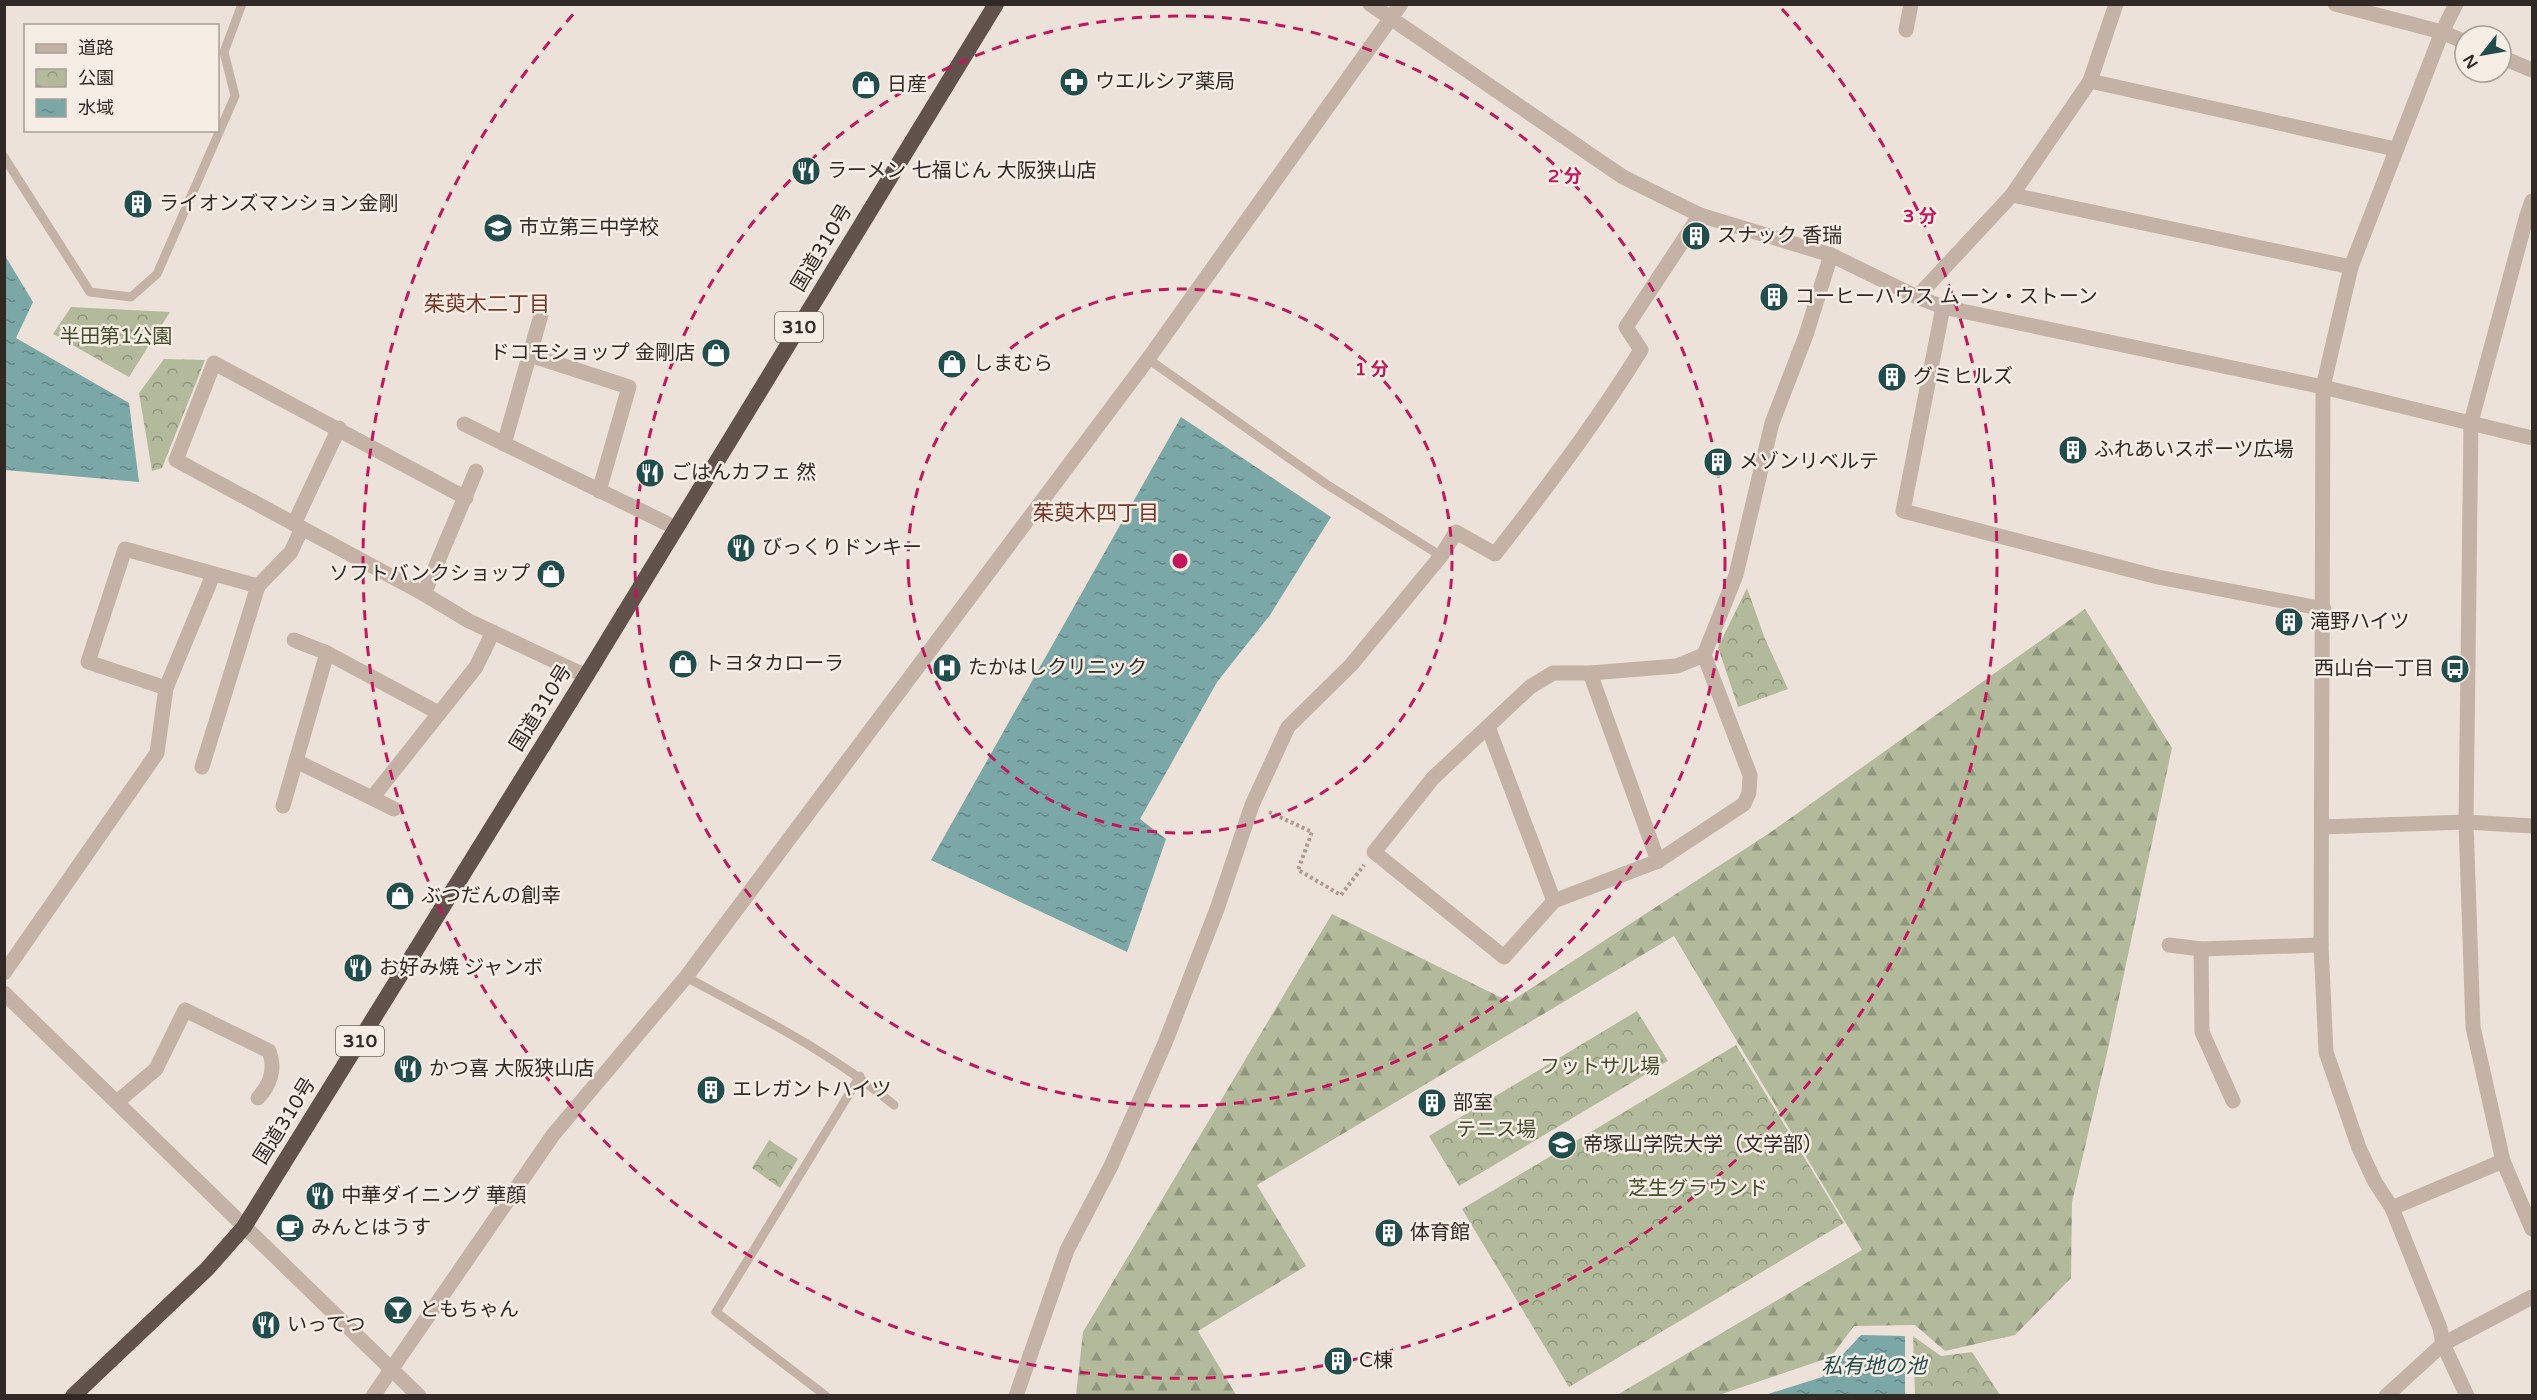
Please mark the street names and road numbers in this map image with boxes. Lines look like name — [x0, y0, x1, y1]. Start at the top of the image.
street label: 国道310号 — [787, 200, 857, 296]
road number: 310 — [775, 312, 823, 342]
street label: 国道310号 — [505, 660, 577, 756]
road number: 310 — [336, 1026, 384, 1056]
street label: 国道310号 — [249, 1073, 321, 1169]

